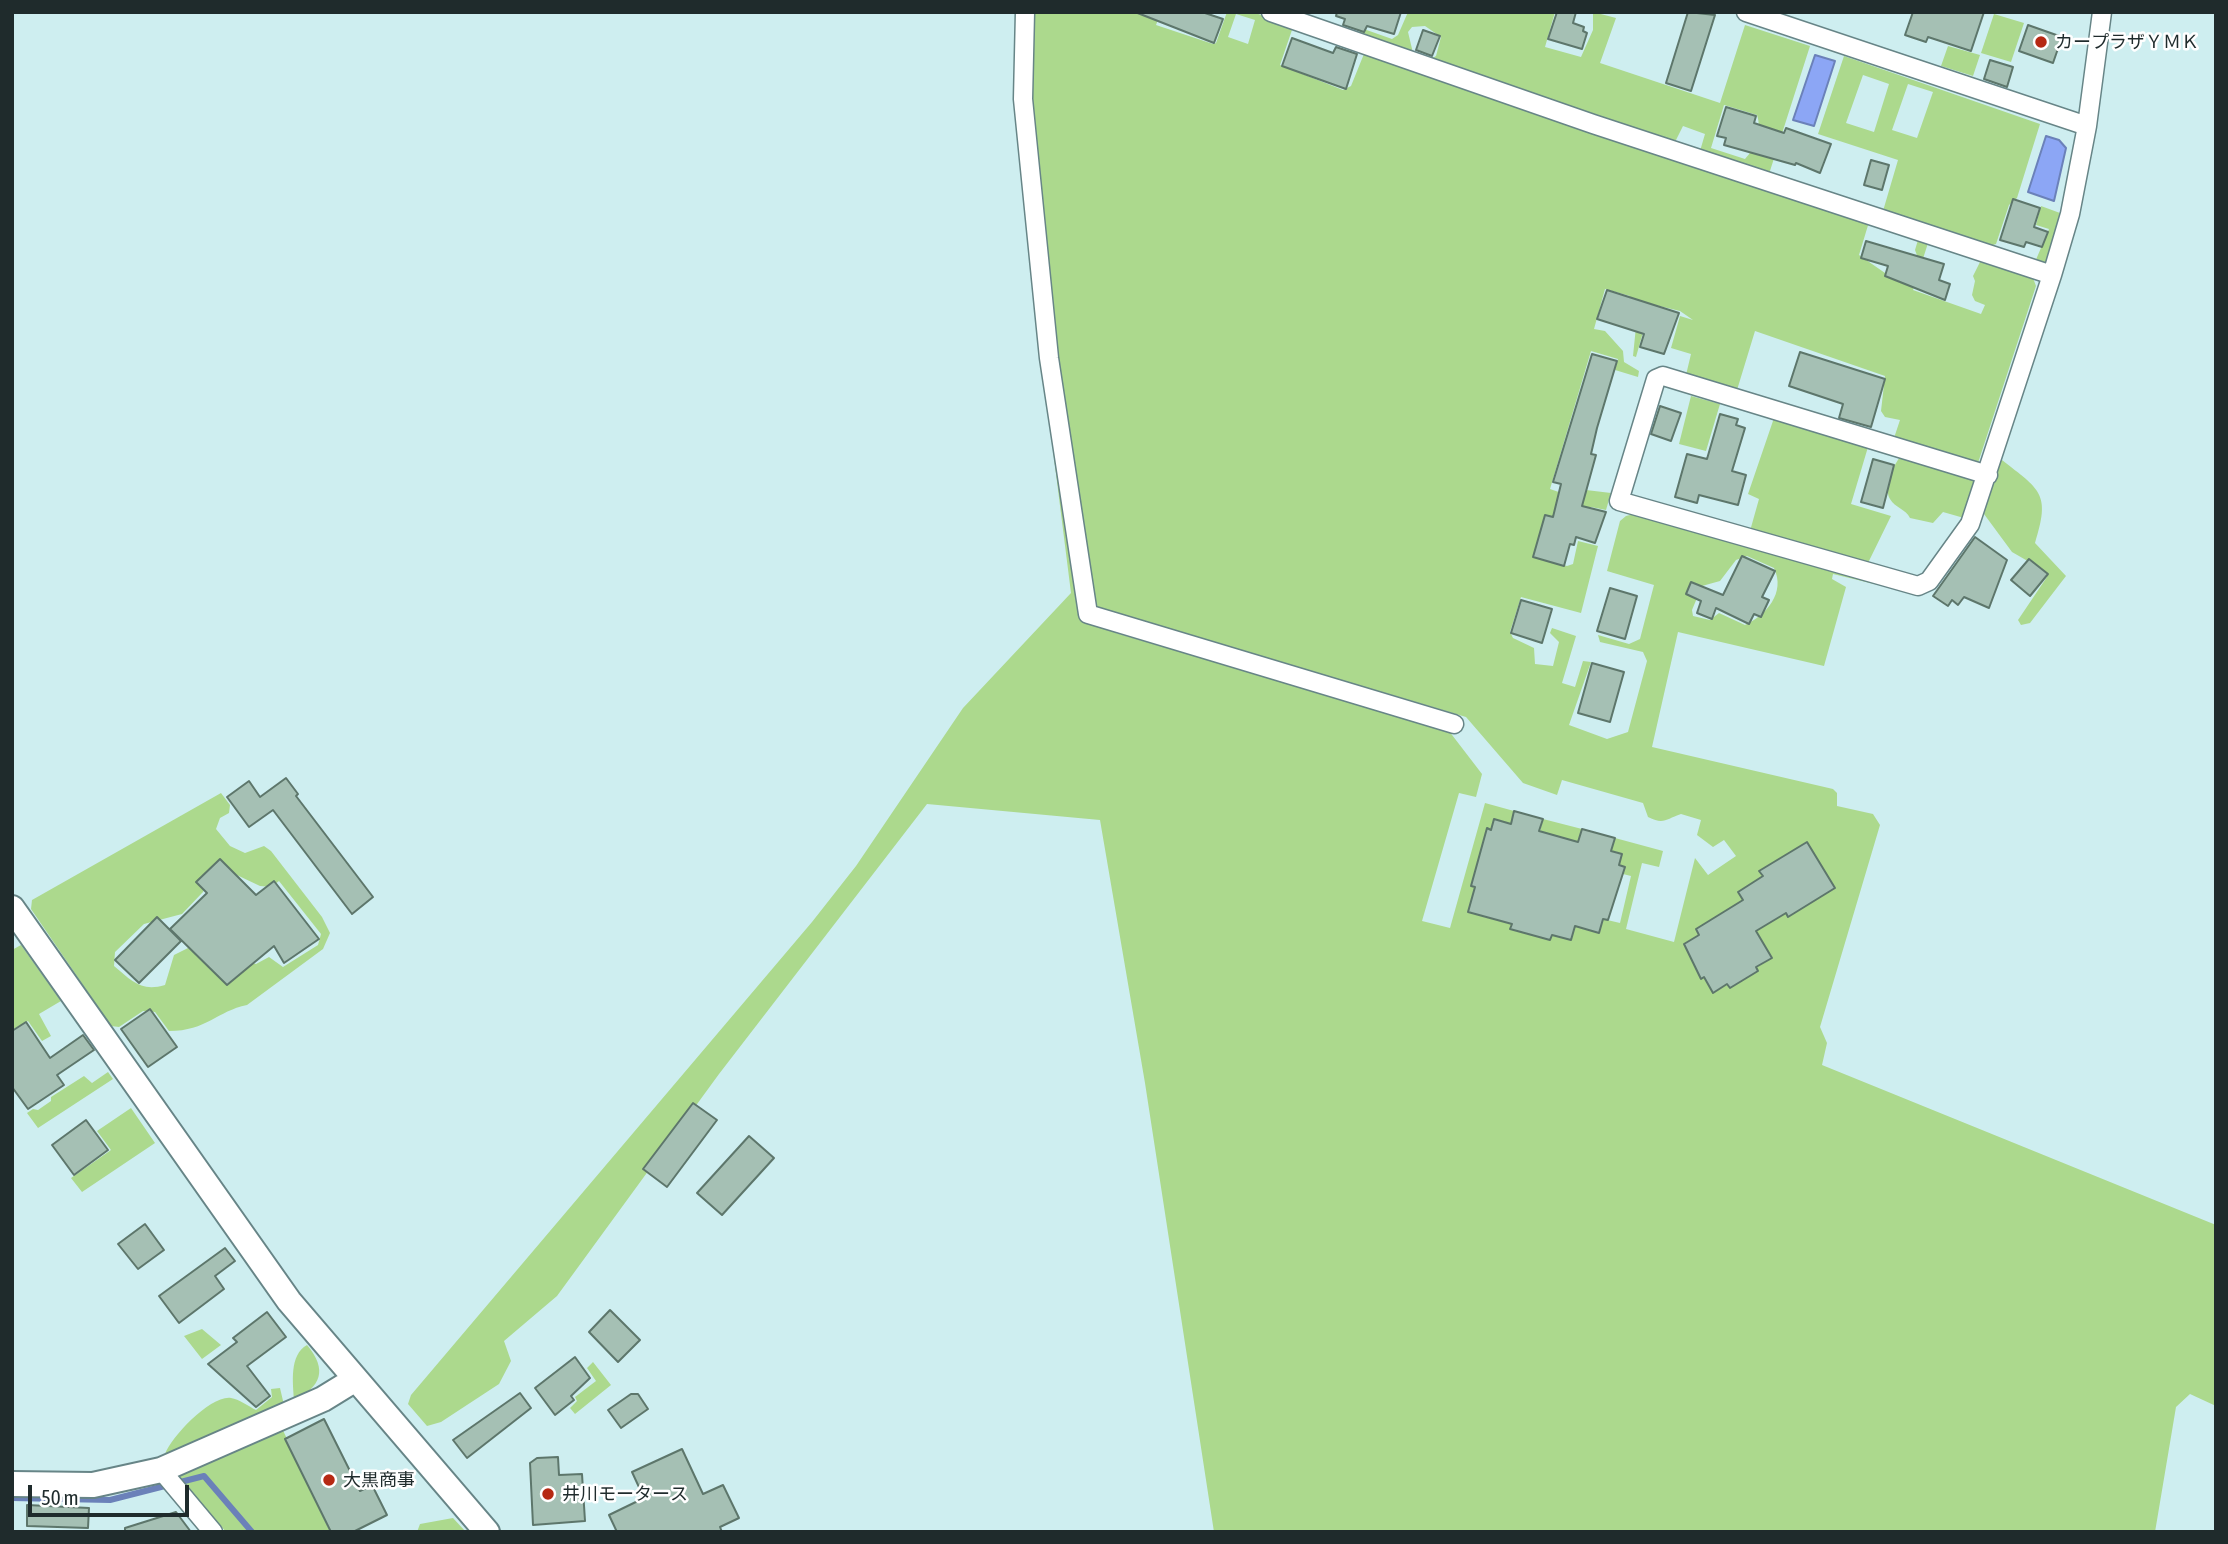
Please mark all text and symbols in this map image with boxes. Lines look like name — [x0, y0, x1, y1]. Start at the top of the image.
place label: カープラザＹＭＫ — [2055, 31, 2199, 53]
marker: カープラザＹＭＫ — [2033, 34, 2049, 50]
place label: 大黒商事 — [343, 1469, 415, 1491]
scale bar — [32, 1470, 192, 1514]
marker: 大黒商事 — [321, 1472, 337, 1488]
place label: 井川モータース — [562, 1483, 688, 1505]
text: 50 m — [41, 1485, 79, 1509]
marker: 井川モータース — [540, 1486, 556, 1502]

